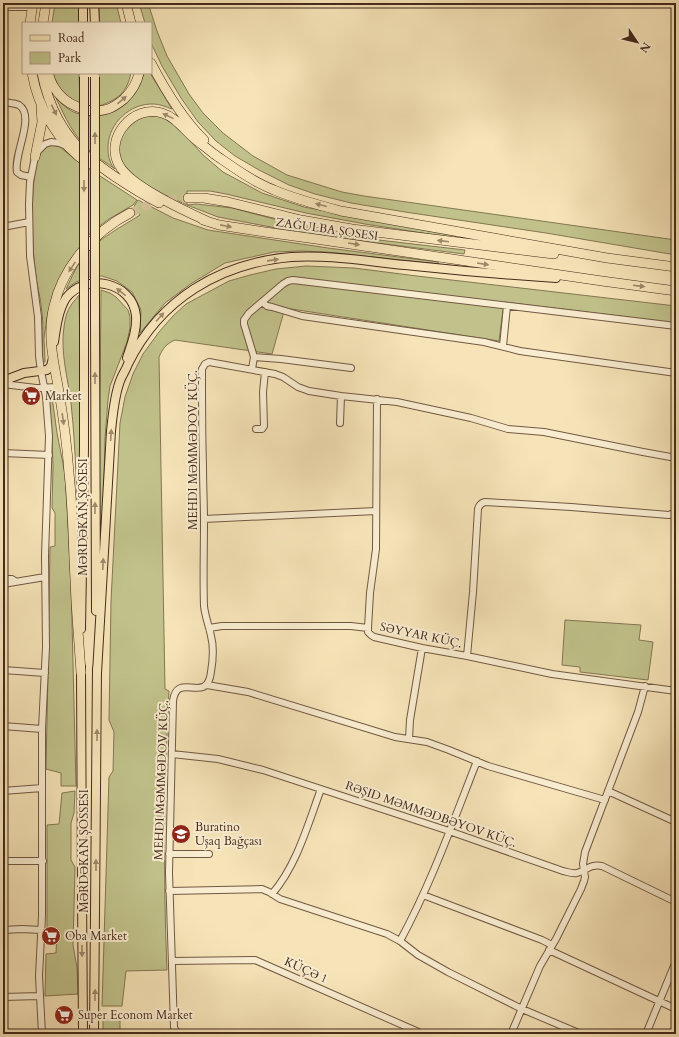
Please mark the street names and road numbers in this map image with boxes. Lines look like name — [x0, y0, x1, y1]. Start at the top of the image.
street label: ZAĞULBA ŞOSESI — [275, 213, 379, 244]
street label: MEHDI MƏMMƏDOV KÜÇ. — [184, 370, 201, 530]
street label: MƏRDƏKAN ŞOSESI — [75, 458, 91, 576]
street label: SƏYYAR KÜÇ. — [378, 618, 464, 652]
street label: MEHDI MƏMMƏDOV KÜÇ. — [149, 700, 172, 860]
street label: RƏŞID MƏMMƏDBƏYOV KÜÇ. — [343, 776, 519, 851]
street label: MƏRDƏKAN ŞOSSESI — [76, 789, 92, 913]
street label: KÜÇƏ 1 — [282, 952, 331, 987]

